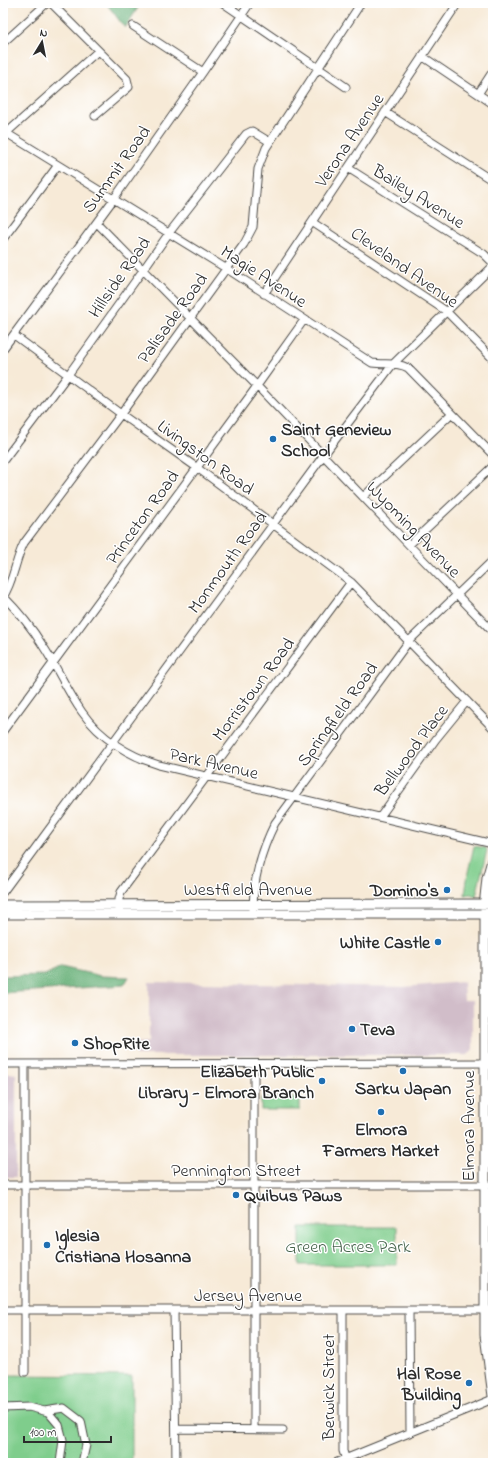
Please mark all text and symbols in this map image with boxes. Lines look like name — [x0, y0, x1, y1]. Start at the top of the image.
north arrow — [22, 22, 62, 62]
text: N — [39, 25, 49, 42]
street label: Verona Avenue — [309, 88, 392, 194]
street label: Summit Road — [77, 121, 158, 219]
street label: Bailey Avenue — [366, 158, 470, 237]
street label: Cleveland Avenue — [345, 222, 464, 316]
street label: Hillside Road — [83, 232, 158, 324]
street label: Magie Avenue — [214, 240, 312, 317]
street label: Palisade Road — [132, 269, 215, 370]
street label: Livingston Road — [150, 415, 259, 503]
place label: Saint Geneview School — [281, 418, 391, 465]
marker: Saint Geneview School — [268, 434, 278, 444]
street label: Princeton Road — [100, 466, 187, 571]
street label: Wyoming Avenue — [359, 476, 466, 586]
street label: Monmouth Road — [183, 507, 275, 620]
street label: Morristown Road — [207, 633, 302, 747]
street label: Springfield Road — [292, 658, 386, 773]
street label: Bellwood Place — [369, 699, 456, 803]
street label: Park Avenue — [166, 742, 262, 788]
street label: Westfield Avenue — [184, 878, 313, 904]
place label: Domino's — [369, 879, 439, 905]
marker: Domino's — [442, 885, 452, 895]
place label: White Castle — [340, 931, 431, 957]
marker: White Castle — [433, 937, 443, 947]
place label: Teva — [360, 1018, 395, 1044]
marker: Teva — [347, 1024, 357, 1034]
place label: ShopRite — [83, 1032, 150, 1058]
marker: ShopRite — [70, 1038, 80, 1048]
place label: Elizabeth Public Library - Elmora Branch — [138, 1060, 315, 1108]
marker: Sarku Japan — [398, 1066, 408, 1076]
street label: Elmora Avenue — [457, 1070, 483, 1181]
marker: Elizabeth Public Library - Elmora Branch — [317, 1076, 327, 1086]
place label: Sarku Japan — [355, 1077, 451, 1103]
marker: Elmora Farmers Market — [376, 1107, 386, 1117]
place label: Elmora Farmers Market — [322, 1118, 440, 1165]
street label: Pennington Street — [171, 1159, 301, 1186]
place label: Quibus Paws — [244, 1184, 343, 1210]
marker: Quibus Paws — [231, 1190, 241, 1200]
place label: Iglesia Cristiana Hosanna — [55, 1224, 191, 1271]
park label: Green Acres Park — [285, 1235, 411, 1261]
marker: Iglesia Cristiana Hosanna — [42, 1240, 52, 1250]
street label: Jersey Avenue — [194, 1284, 303, 1310]
street label: Berwick Street — [317, 1334, 343, 1441]
place label: Hal Rose Building — [397, 1362, 462, 1410]
marker: Hal Rose Building — [464, 1378, 474, 1388]
scale bar — [24, 1418, 111, 1444]
text: 100 m — [30, 1424, 57, 1442]

